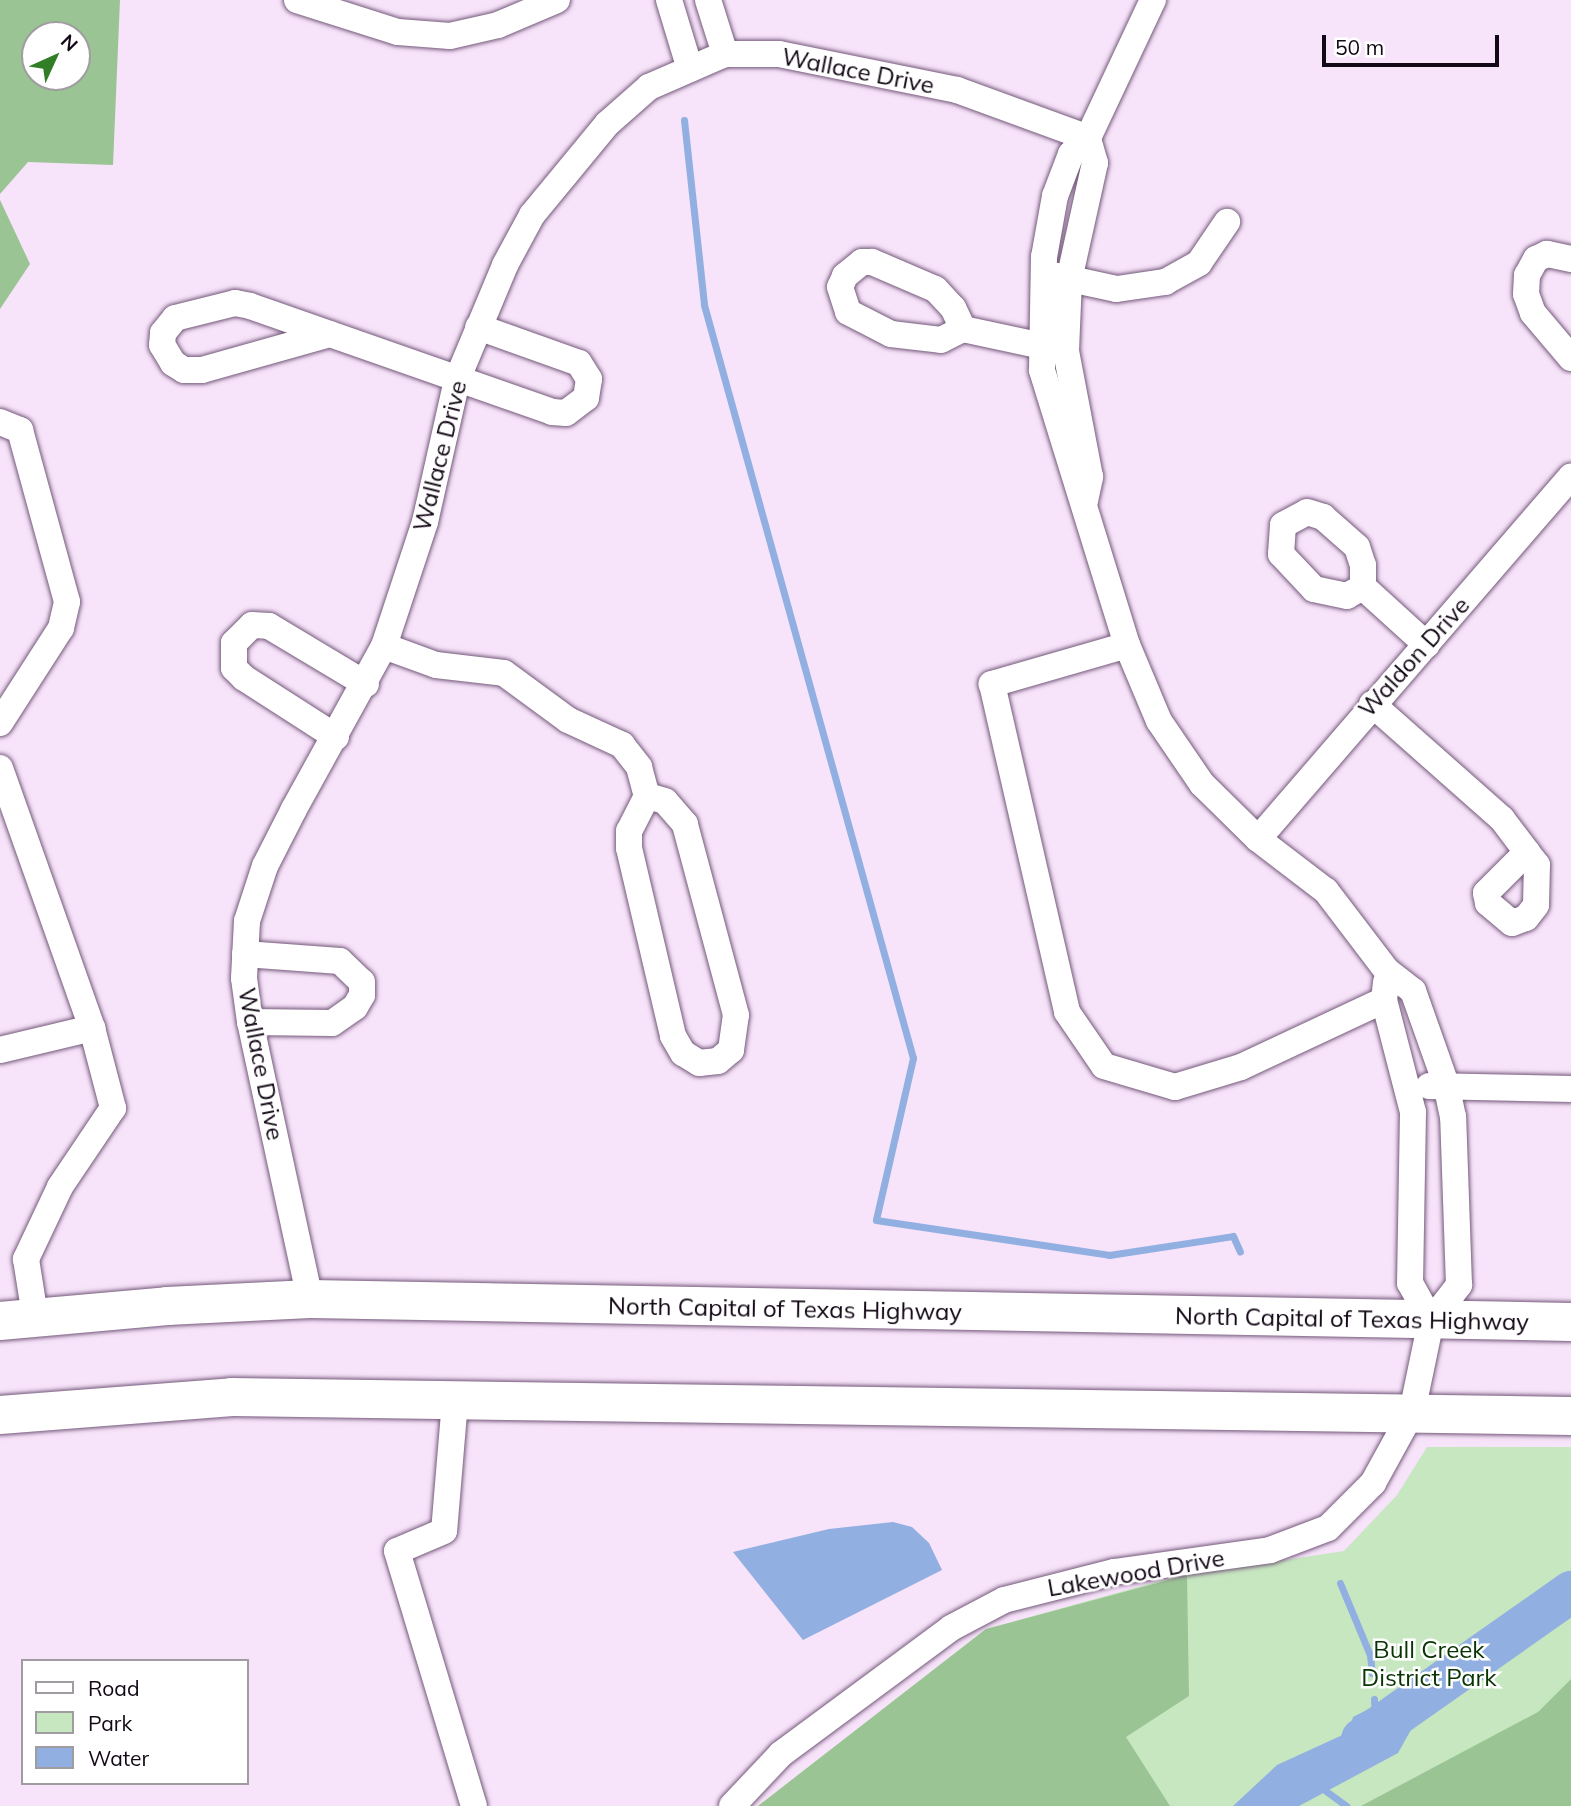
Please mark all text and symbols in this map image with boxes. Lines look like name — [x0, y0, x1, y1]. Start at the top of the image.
north arrow — [21, 21, 91, 91]
scale bar — [1326, 21, 1503, 65]
text: N — [56, 29, 83, 56]
text: 50 m — [1335, 34, 1384, 60]
street label: Wallace Drive — [779, 42, 937, 100]
street label: Wallace Drive — [407, 378, 473, 534]
street label: Waldon Drive — [1353, 591, 1475, 723]
street label: Wallace Drive — [232, 985, 290, 1143]
street label: North Capital of Texas Highway — [608, 1292, 962, 1326]
street label: North Capital of Texas Highway — [1175, 1302, 1529, 1336]
street label: Lakewood Drive — [1045, 1543, 1227, 1603]
park label: Bull Creek District Park — [1361, 1636, 1497, 1692]
legend — [21, 1659, 248, 1785]
text: Road — [88, 1675, 139, 1701]
text: Park — [88, 1710, 132, 1736]
text: Water — [88, 1745, 149, 1771]

